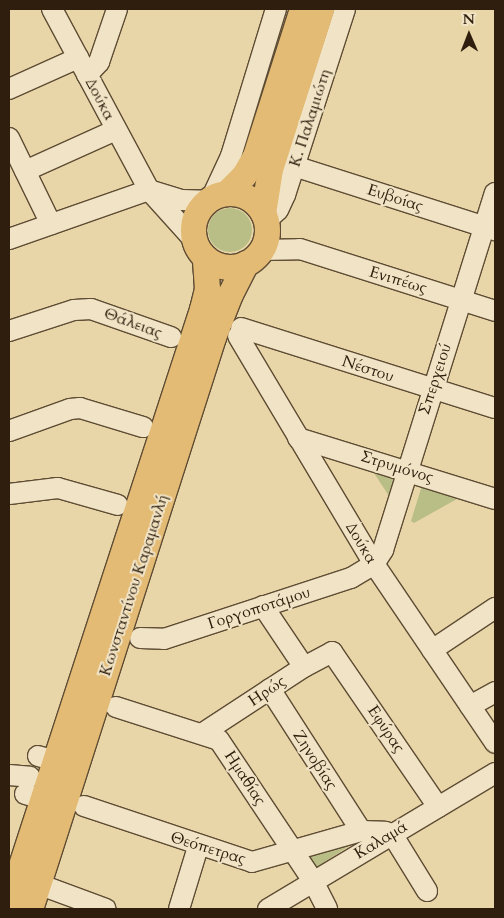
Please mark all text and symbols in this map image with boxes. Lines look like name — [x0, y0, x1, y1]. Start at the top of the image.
north arrow — [444, 10, 494, 60]
text: N — [462, 10, 475, 29]
street label: Κ. Παλαμιώτη — [285, 67, 335, 169]
street label: Δούκα — [81, 75, 119, 123]
street label: Ευβοίας — [365, 180, 425, 216]
street label: Ενιπέως — [367, 262, 429, 298]
street label: Θάλειας — [101, 304, 165, 342]
street label: Σπερχειού — [414, 341, 456, 417]
street label: Νέστου — [340, 352, 396, 386]
street label: Στρυμόνος — [358, 447, 436, 487]
street label: Κωνσταντίνου Καραμανλή — [95, 492, 173, 678]
street label: Δούκα — [341, 519, 381, 567]
street label: Γοργοποτάμου — [205, 582, 313, 634]
street label: Ηρώς — [245, 672, 289, 710]
street label: Εφύρας — [363, 702, 409, 756]
street label: Ζηνοβίας — [289, 727, 341, 793]
street label: Ημαθίας — [220, 747, 270, 809]
street label: Καλαμά — [351, 817, 411, 863]
street label: Θεόπετρας — [168, 827, 248, 869]

